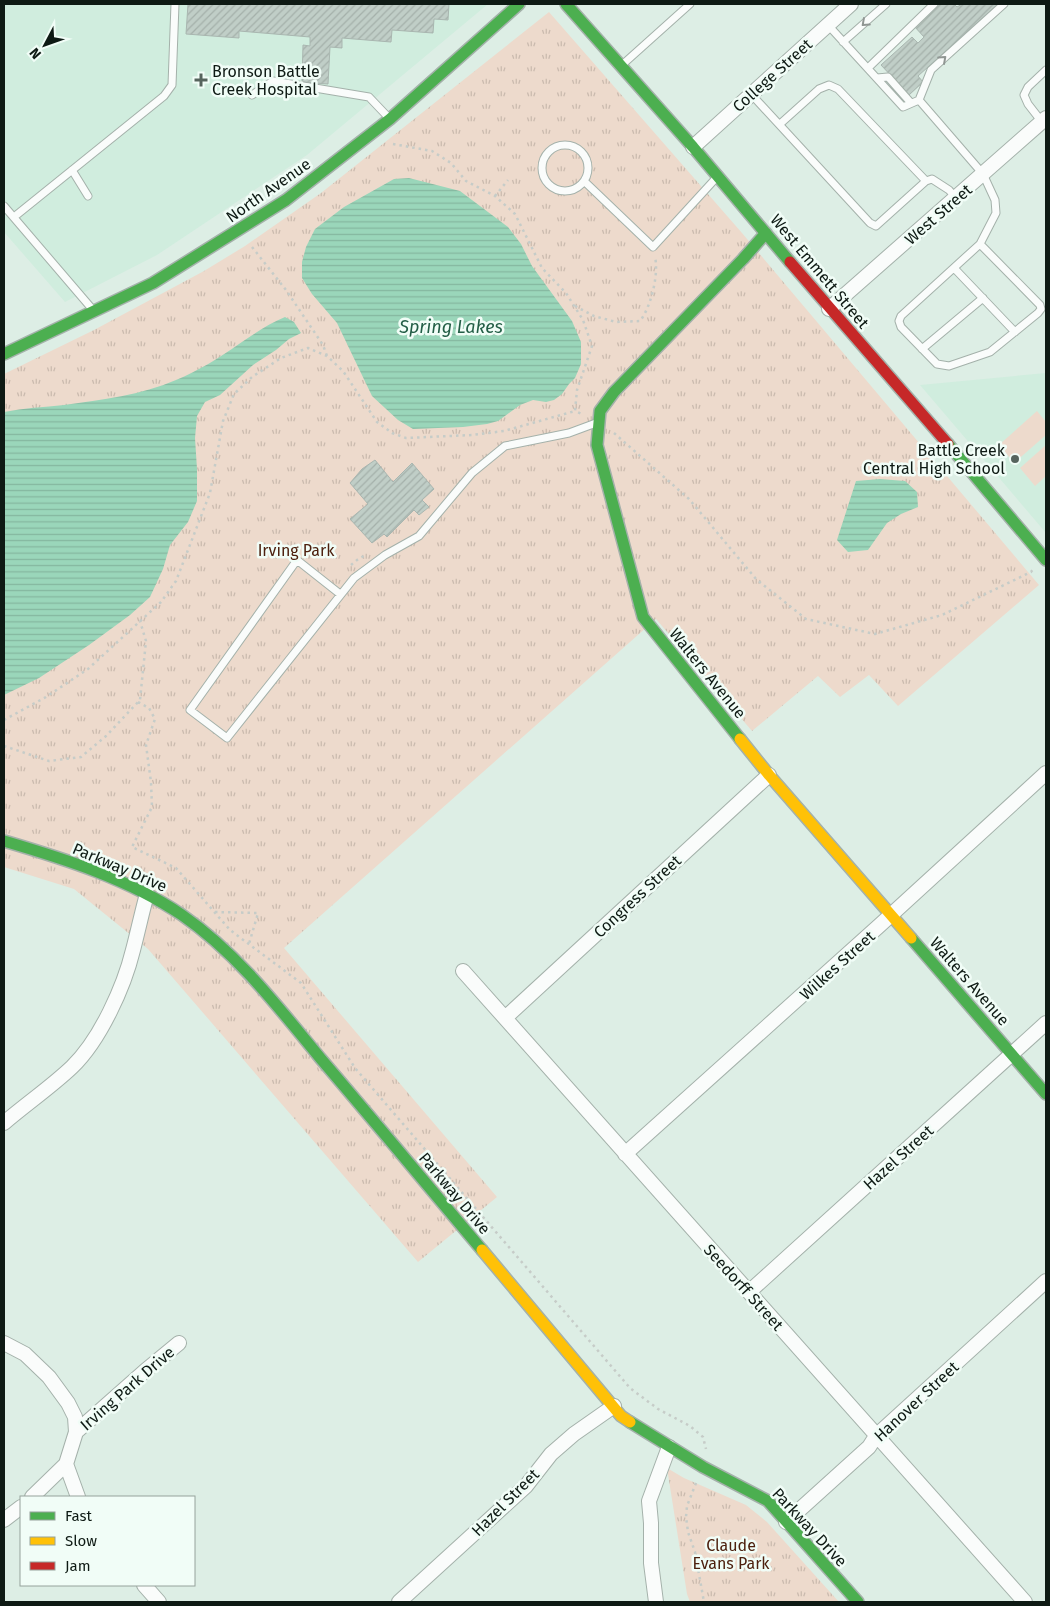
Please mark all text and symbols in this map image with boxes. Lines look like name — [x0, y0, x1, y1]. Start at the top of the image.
one-way arrow — [861, 17, 870, 26]
north arrow — [20, 20, 70, 70]
street label: College Street — [729, 35, 816, 116]
text: N — [26, 44, 45, 62]
one-way arrow — [938, 56, 947, 65]
place label: Bronson Battle Creek Hospital — [212, 62, 320, 99]
marker: Bronson Battle Creek Hospital — [194, 73, 208, 87]
street label: North Avenue — [222, 154, 314, 227]
street label: West Street — [901, 180, 976, 249]
street label: West Emmett Street — [766, 210, 873, 332]
water label: Spring Lakes — [398, 316, 503, 338]
place label: Battle Creek Central High School — [863, 441, 1006, 478]
marker: Battle Creek Central High School — [1009, 453, 1021, 465]
park label: Irving Park — [258, 541, 335, 560]
street label: Walters Avenue — [665, 624, 750, 722]
street label: Parkway Drive — [70, 839, 170, 896]
street label: Congress Street — [590, 851, 685, 942]
street label: Wilkes Street — [796, 927, 879, 1004]
street label: Walters Avenue — [926, 933, 1013, 1029]
street label: Hazel Street — [859, 1121, 937, 1194]
street label: Parkway Drive — [415, 1149, 494, 1238]
street label: Seedorff Street — [700, 1240, 788, 1335]
street label: Irving Park Drive — [76, 1342, 178, 1434]
street label: Hanover Street — [870, 1357, 963, 1445]
street label: Hazel Street — [468, 1465, 543, 1540]
street label: Parkway Drive — [768, 1484, 851, 1571]
legend — [20, 1496, 195, 1586]
text: Fast — [65, 1507, 92, 1525]
text: Slow — [65, 1532, 97, 1550]
park label: Claude Evans Park — [692, 1536, 770, 1573]
text: Jam — [65, 1557, 91, 1575]

